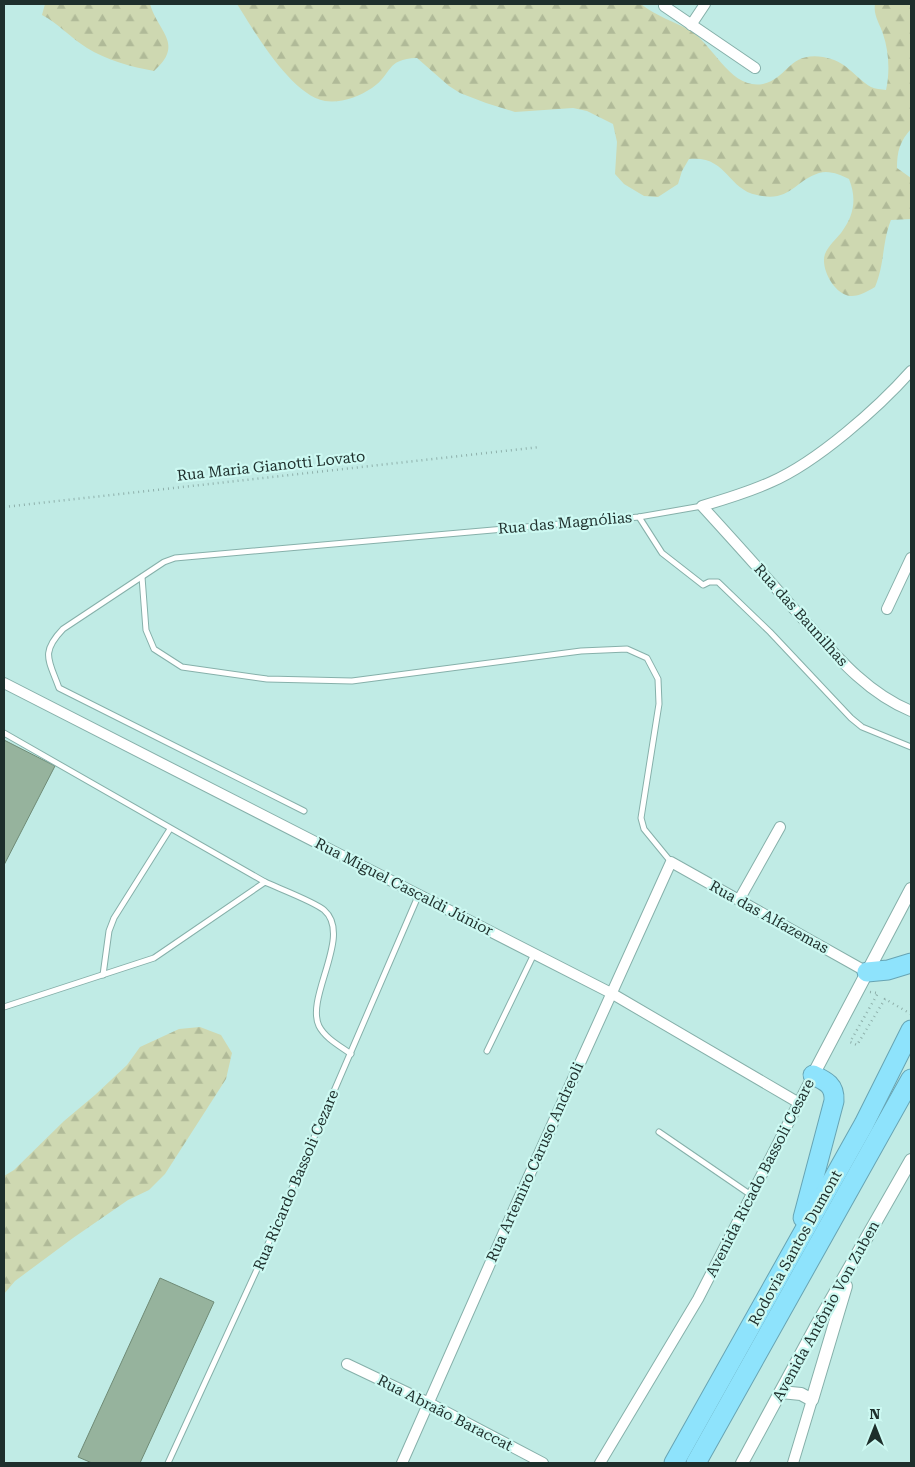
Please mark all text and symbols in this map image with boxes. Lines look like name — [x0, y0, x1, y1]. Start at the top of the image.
street label: Rua Maria Gianotti Lovato — [176, 447, 366, 485]
street label: Rua das Magnólias — [497, 508, 633, 538]
street label: Rua das Baunilhas — [750, 560, 852, 670]
street label: Rua Miguel Cascaldi Júnior — [312, 834, 496, 940]
street label: Rua das Alfazemas — [706, 877, 832, 957]
street label: Rua Artemiro Caruso Andreoli — [483, 1059, 587, 1265]
street label: Avenida Ricado Bassoli Cesare — [702, 1076, 818, 1280]
street label: Rua Ricardo Bassoli Cezare — [250, 1087, 342, 1273]
street label: Rodovia Santos Dumont — [745, 1167, 846, 1329]
street label: Avenida Antônio Von Zuben — [769, 1217, 883, 1404]
street label: Rua Abraão Baraccat — [374, 1371, 516, 1455]
north arrow — [850, 1402, 900, 1452]
text: N — [870, 1406, 881, 1422]

